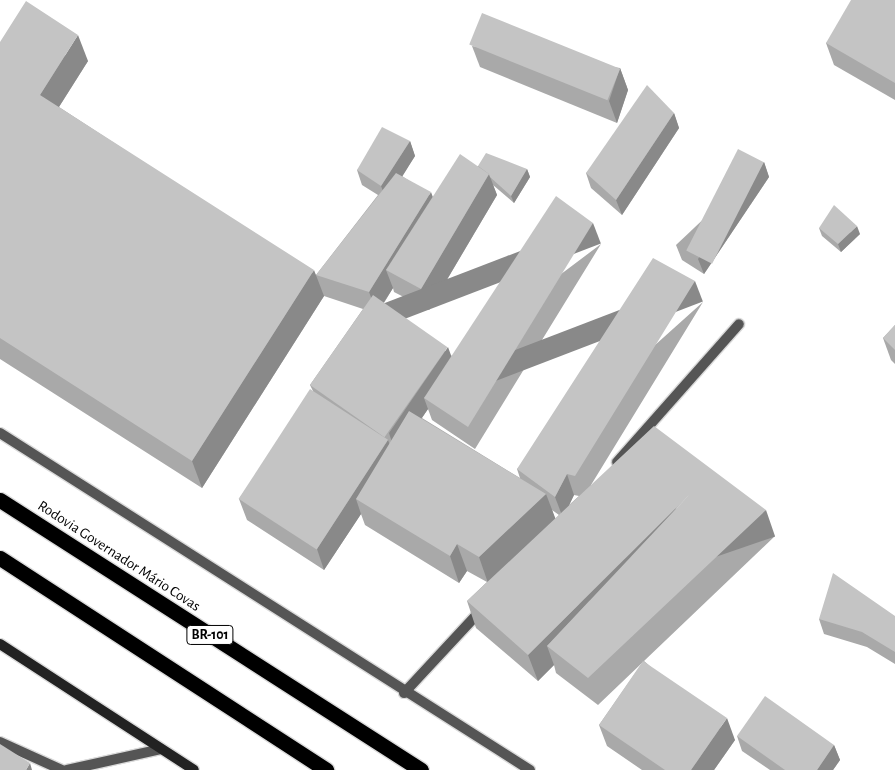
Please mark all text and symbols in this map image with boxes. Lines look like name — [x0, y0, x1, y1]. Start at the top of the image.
street label: Rodovia Governador Mário Covas — [34, 497, 204, 615]
road number: BR-101 — [186, 624, 234, 646]

